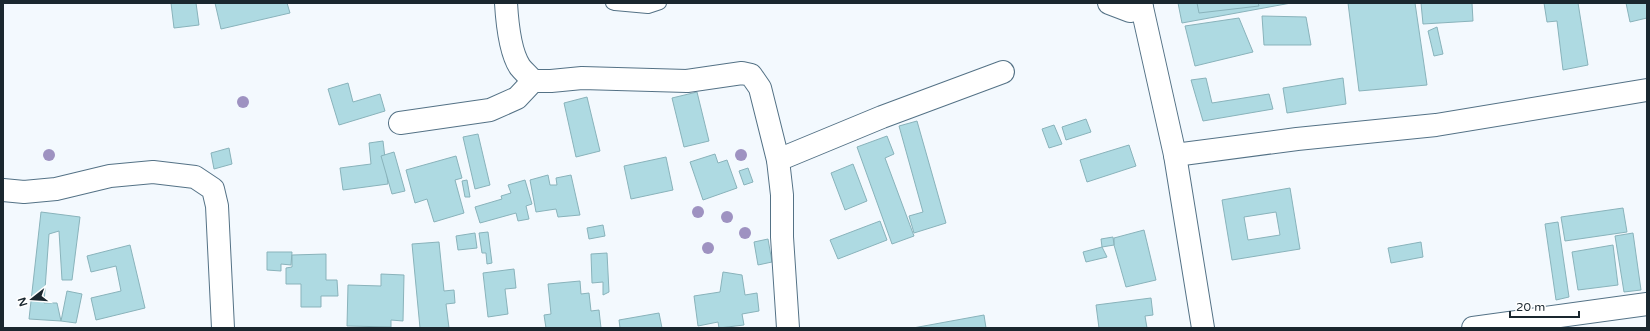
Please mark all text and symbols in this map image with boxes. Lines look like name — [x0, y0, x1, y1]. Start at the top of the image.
north arrow — [12, 279, 52, 319]
scale bar — [1510, 293, 1579, 319]
text: N — [15, 296, 30, 308]
text: 20 m — [1516, 300, 1545, 314]

